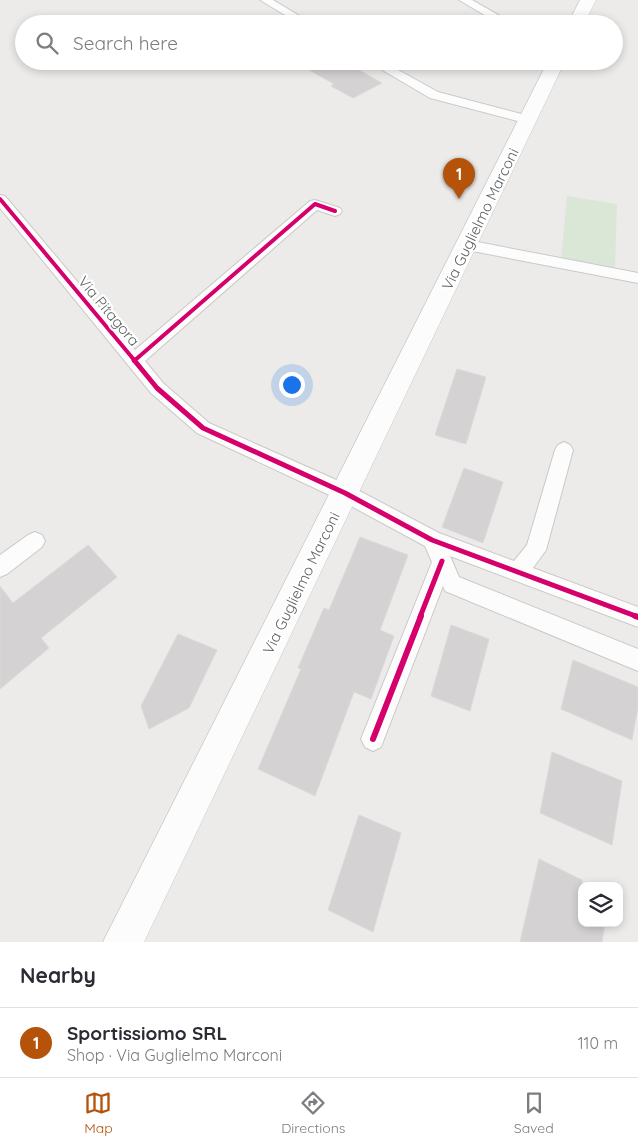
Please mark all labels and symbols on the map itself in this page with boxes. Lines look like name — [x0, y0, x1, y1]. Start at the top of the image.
street label: Via Guglielmo Marconi — [437, 145, 523, 293]
pin: 1 — [443, 158, 475, 199]
street label: Via Pitagora — [74, 272, 144, 350]
your location — [279, 372, 305, 398]
street label: Via Guglielmo Marconi — [258, 509, 344, 657]

